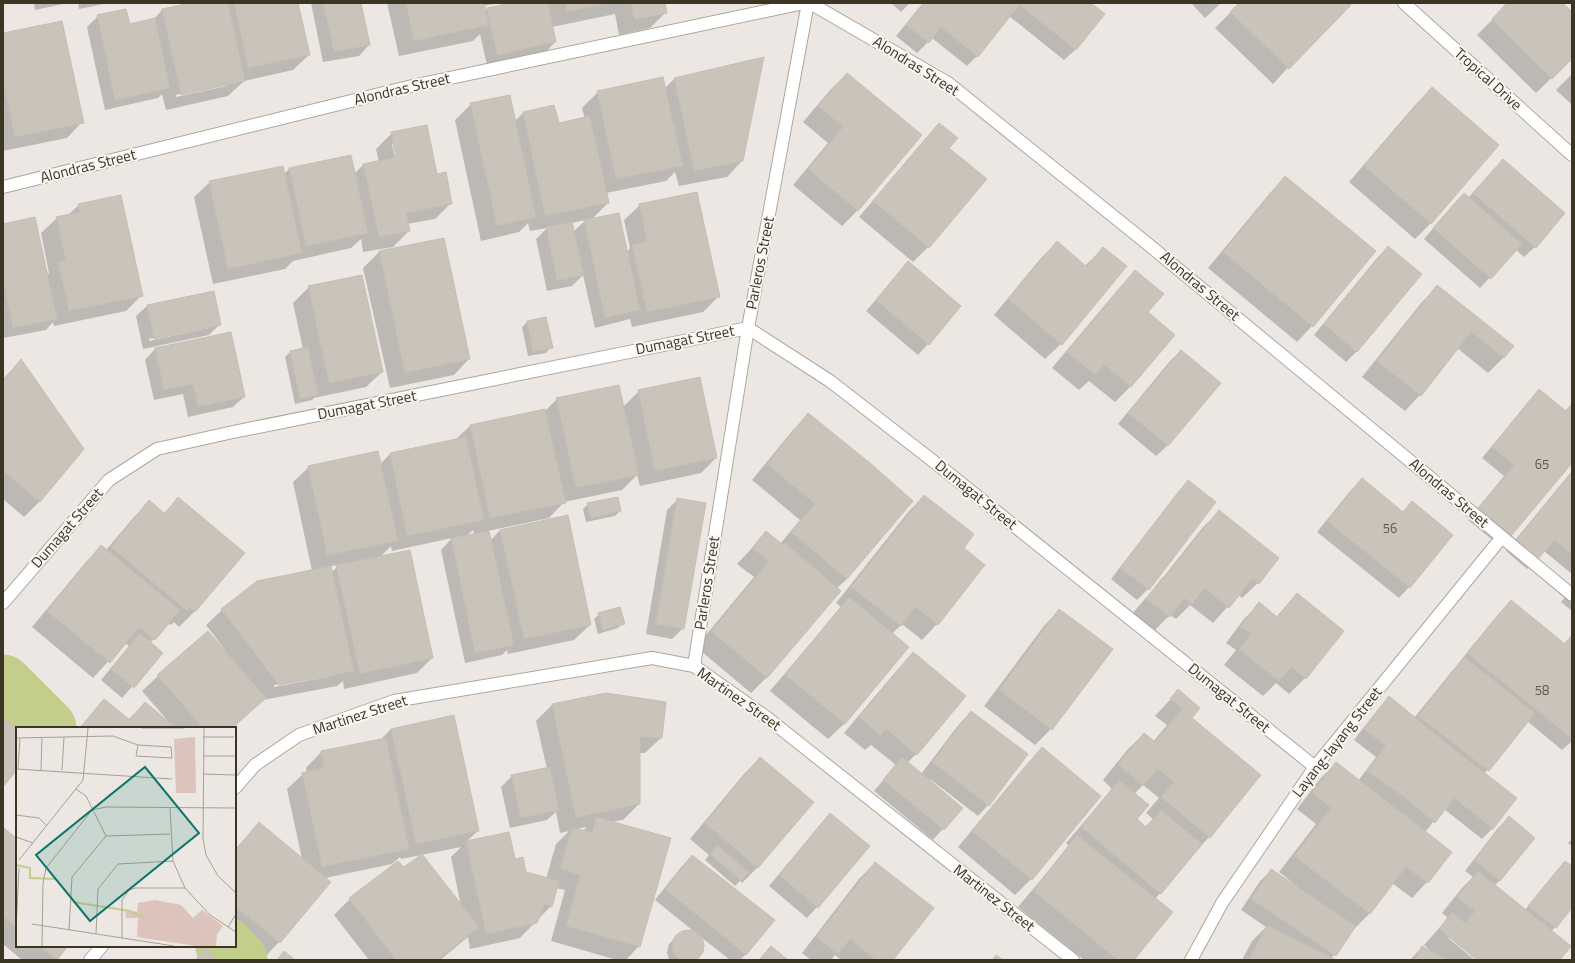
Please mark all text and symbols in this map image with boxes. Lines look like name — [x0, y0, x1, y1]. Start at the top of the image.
street label: Alondras Street — [869, 30, 965, 102]
street label: Tropical Drive — [1449, 42, 1527, 115]
street label: Alondras Street — [352, 66, 453, 111]
street label: Alondras Street — [38, 142, 139, 189]
street label: Parleros Street — [739, 214, 780, 311]
street label: Alondras Street — [1155, 245, 1246, 326]
street label: Dumagat Street — [634, 319, 737, 360]
street label: Dumagat Street — [316, 384, 419, 425]
street label: Alondras Street — [1404, 452, 1495, 533]
street label: Dumagat Street — [930, 454, 1023, 536]
house number: 65 — [1535, 454, 1549, 474]
street label: Dumagat Street — [25, 482, 109, 573]
house number: 56 — [1383, 518, 1397, 538]
street label: Parleros Street — [688, 534, 725, 631]
street label: Dumagat Street — [1183, 657, 1276, 739]
street label: Martinez Street — [692, 661, 787, 737]
house number: 58 — [1535, 680, 1549, 700]
street label: Layang-layang Street — [1286, 681, 1388, 802]
street label: Martinez Street — [310, 688, 411, 741]
inset map — [16, 727, 236, 947]
street label: Martinez Street — [949, 858, 1041, 937]

